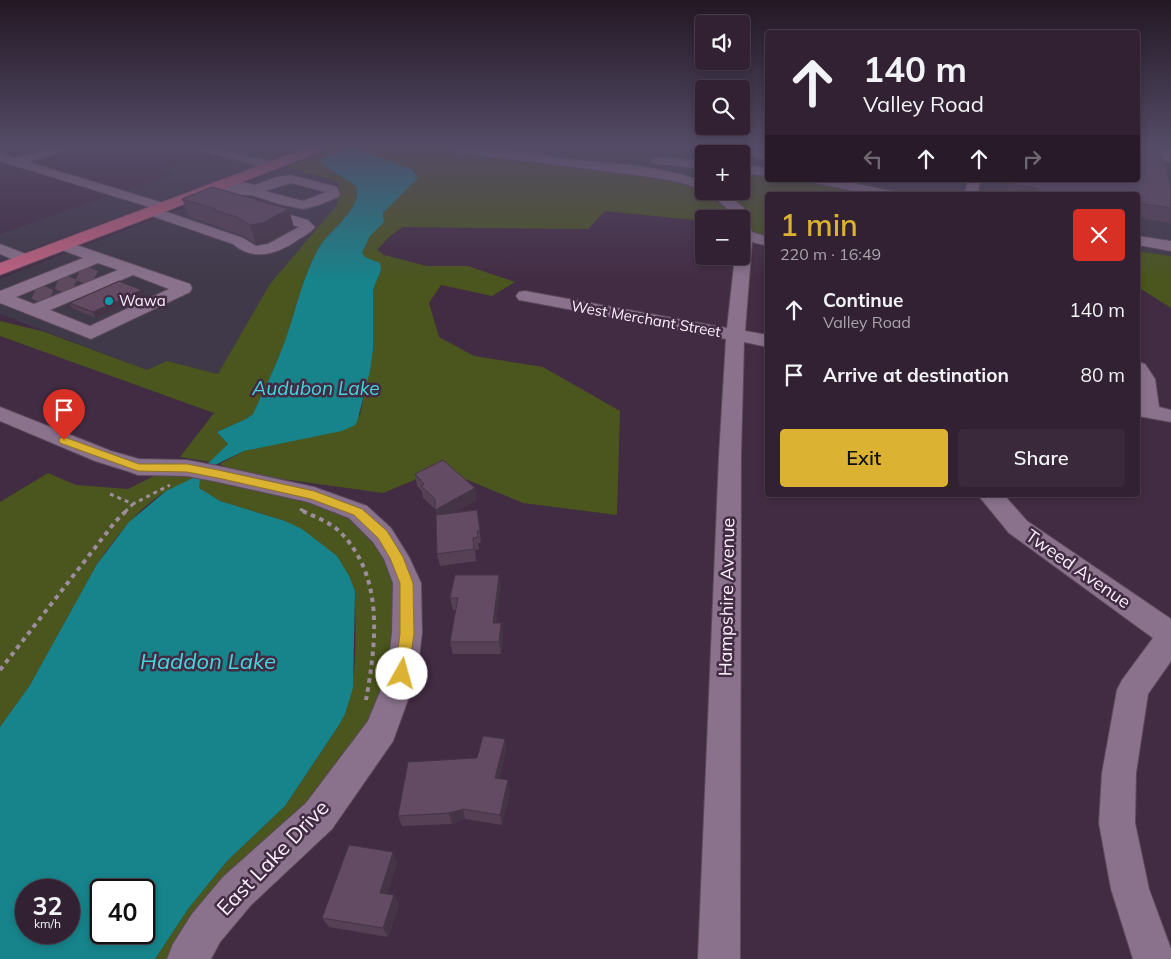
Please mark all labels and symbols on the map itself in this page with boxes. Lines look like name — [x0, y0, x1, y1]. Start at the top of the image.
place label: Wawa — [119, 291, 166, 310]
marker: Wawa — [103, 295, 115, 307]
street label: West Merchant Street — [570, 296, 722, 341]
water label: Audubon Lake — [251, 376, 380, 400]
pin — [43, 389, 85, 440]
street label: Hampshire Avenue — [714, 518, 739, 676]
street label: Tweed Avenue — [1021, 524, 1135, 613]
water label: Haddon Lake — [140, 647, 276, 675]
position arrow — [375, 647, 427, 699]
street label: East Lake Drive — [211, 794, 334, 920]
speed limit sign: 40 — [90, 879, 155, 944]

